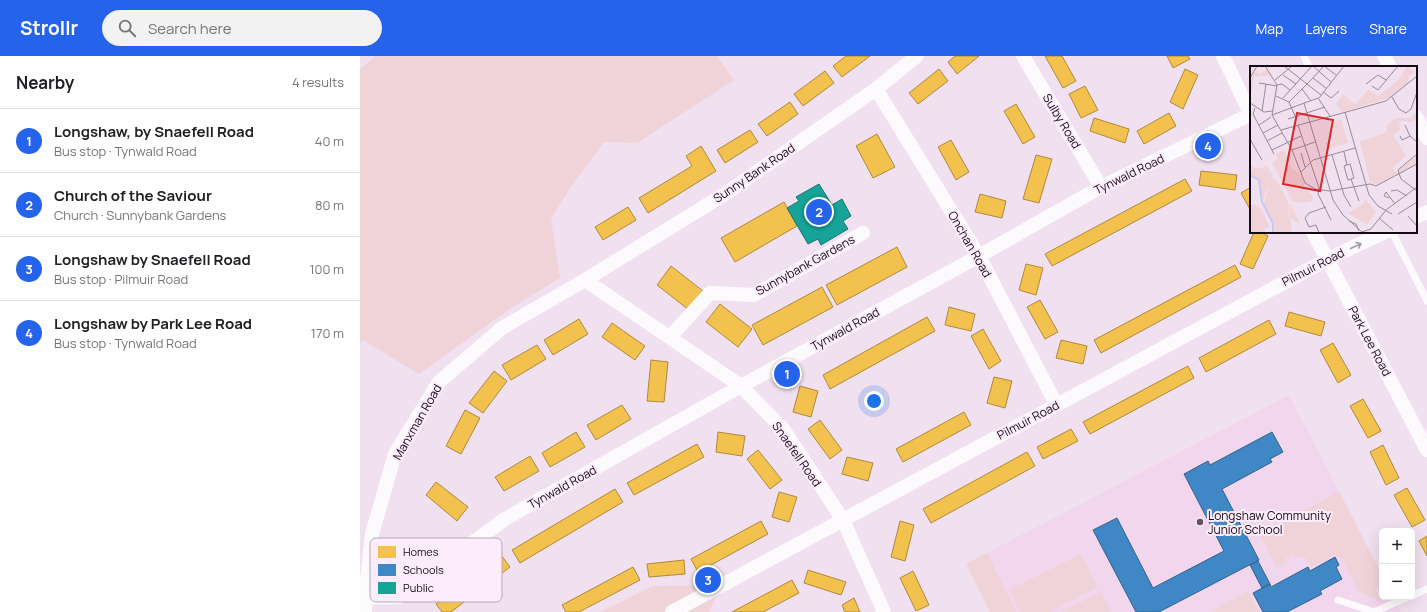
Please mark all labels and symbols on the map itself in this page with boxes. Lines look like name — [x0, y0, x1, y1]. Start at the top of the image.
inset map — [1250, 66, 1417, 233]
street label: Sulby Road — [1039, 90, 1085, 152]
pin: 4 — [1195, 131, 1221, 161]
street label: Sunny Bank Road — [710, 139, 798, 207]
street label: Tynwald Road — [1091, 150, 1167, 198]
pin: 2 — [806, 197, 832, 227]
street label: Onchan Road — [944, 208, 996, 280]
street label: Sunnybank Gardens — [752, 231, 858, 299]
one-way arrow — [1350, 242, 1362, 249]
street label: Pilmuir Road — [1279, 244, 1347, 290]
street label: Tynwald Road — [808, 303, 882, 355]
street label: Park Lee Road — [1344, 303, 1396, 379]
pin: 1 — [774, 359, 800, 389]
street label: Manxman Road — [388, 381, 446, 463]
your location — [864, 391, 884, 411]
street label: Pilmuir Road — [994, 397, 1062, 443]
street label: Snaefell Road — [768, 418, 826, 490]
street label: Tynwald Road — [525, 461, 599, 513]
place label: Longshaw Community Junior School — [1208, 507, 1332, 538]
marker: Longshaw Community Junior School — [1195, 517, 1205, 527]
legend — [370, 538, 502, 602]
text: Homes — [403, 544, 439, 559]
text: Schools — [403, 562, 444, 577]
pin: 3 — [695, 565, 721, 595]
text: Public — [403, 580, 434, 595]

